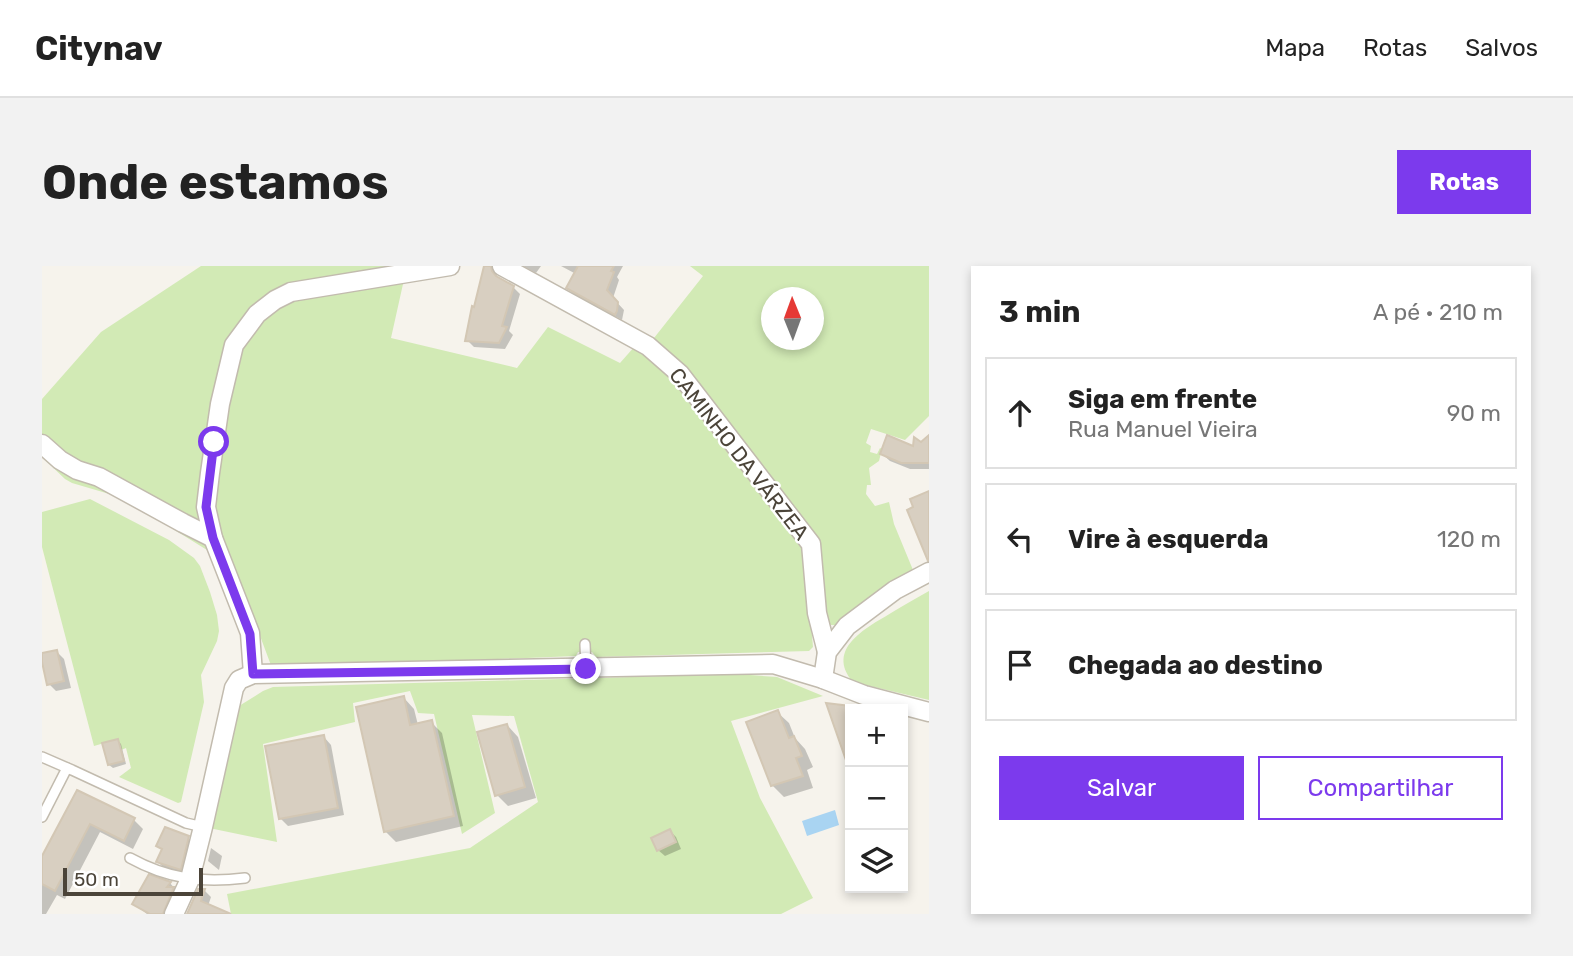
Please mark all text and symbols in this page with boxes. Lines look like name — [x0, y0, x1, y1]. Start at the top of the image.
text: Citynav — [35, 29, 163, 68]
text: Mapa — [1265, 34, 1325, 62]
text: Rotas — [1363, 34, 1427, 62]
text: Salvos — [1465, 34, 1538, 62]
button: Rotas — [1397, 150, 1531, 214]
text: Onde estamos — [42, 153, 389, 211]
north arrow — [761, 287, 824, 350]
text: 3 min — [999, 294, 1081, 330]
text: A pé · 210 m — [1373, 298, 1503, 326]
street label: CAMINHO DA VÁRZEA — [664, 363, 814, 545]
text: Siga em frente — [1068, 384, 1257, 415]
icon: ahead — [1001, 394, 1039, 432]
text: 90 m — [1447, 399, 1501, 427]
text: Rua Manuel Vieira — [1068, 415, 1258, 443]
route start — [198, 426, 229, 457]
icon: left — [1001, 520, 1039, 558]
text: Vire à esquerda — [1068, 524, 1269, 555]
text: 120 m — [1437, 525, 1501, 553]
icon: arrive — [1001, 646, 1039, 684]
text: Chegada ao destino — [1068, 650, 1323, 681]
route end — [570, 653, 601, 684]
map controls — [845, 704, 908, 893]
button: + — [845, 704, 908, 767]
button: Salvar — [999, 756, 1244, 820]
button: Compartilhar — [1258, 756, 1503, 820]
button: − — [845, 767, 908, 830]
button: layers — [845, 830, 908, 893]
scale bar — [63, 865, 203, 897]
text: 50 m — [74, 868, 119, 891]

